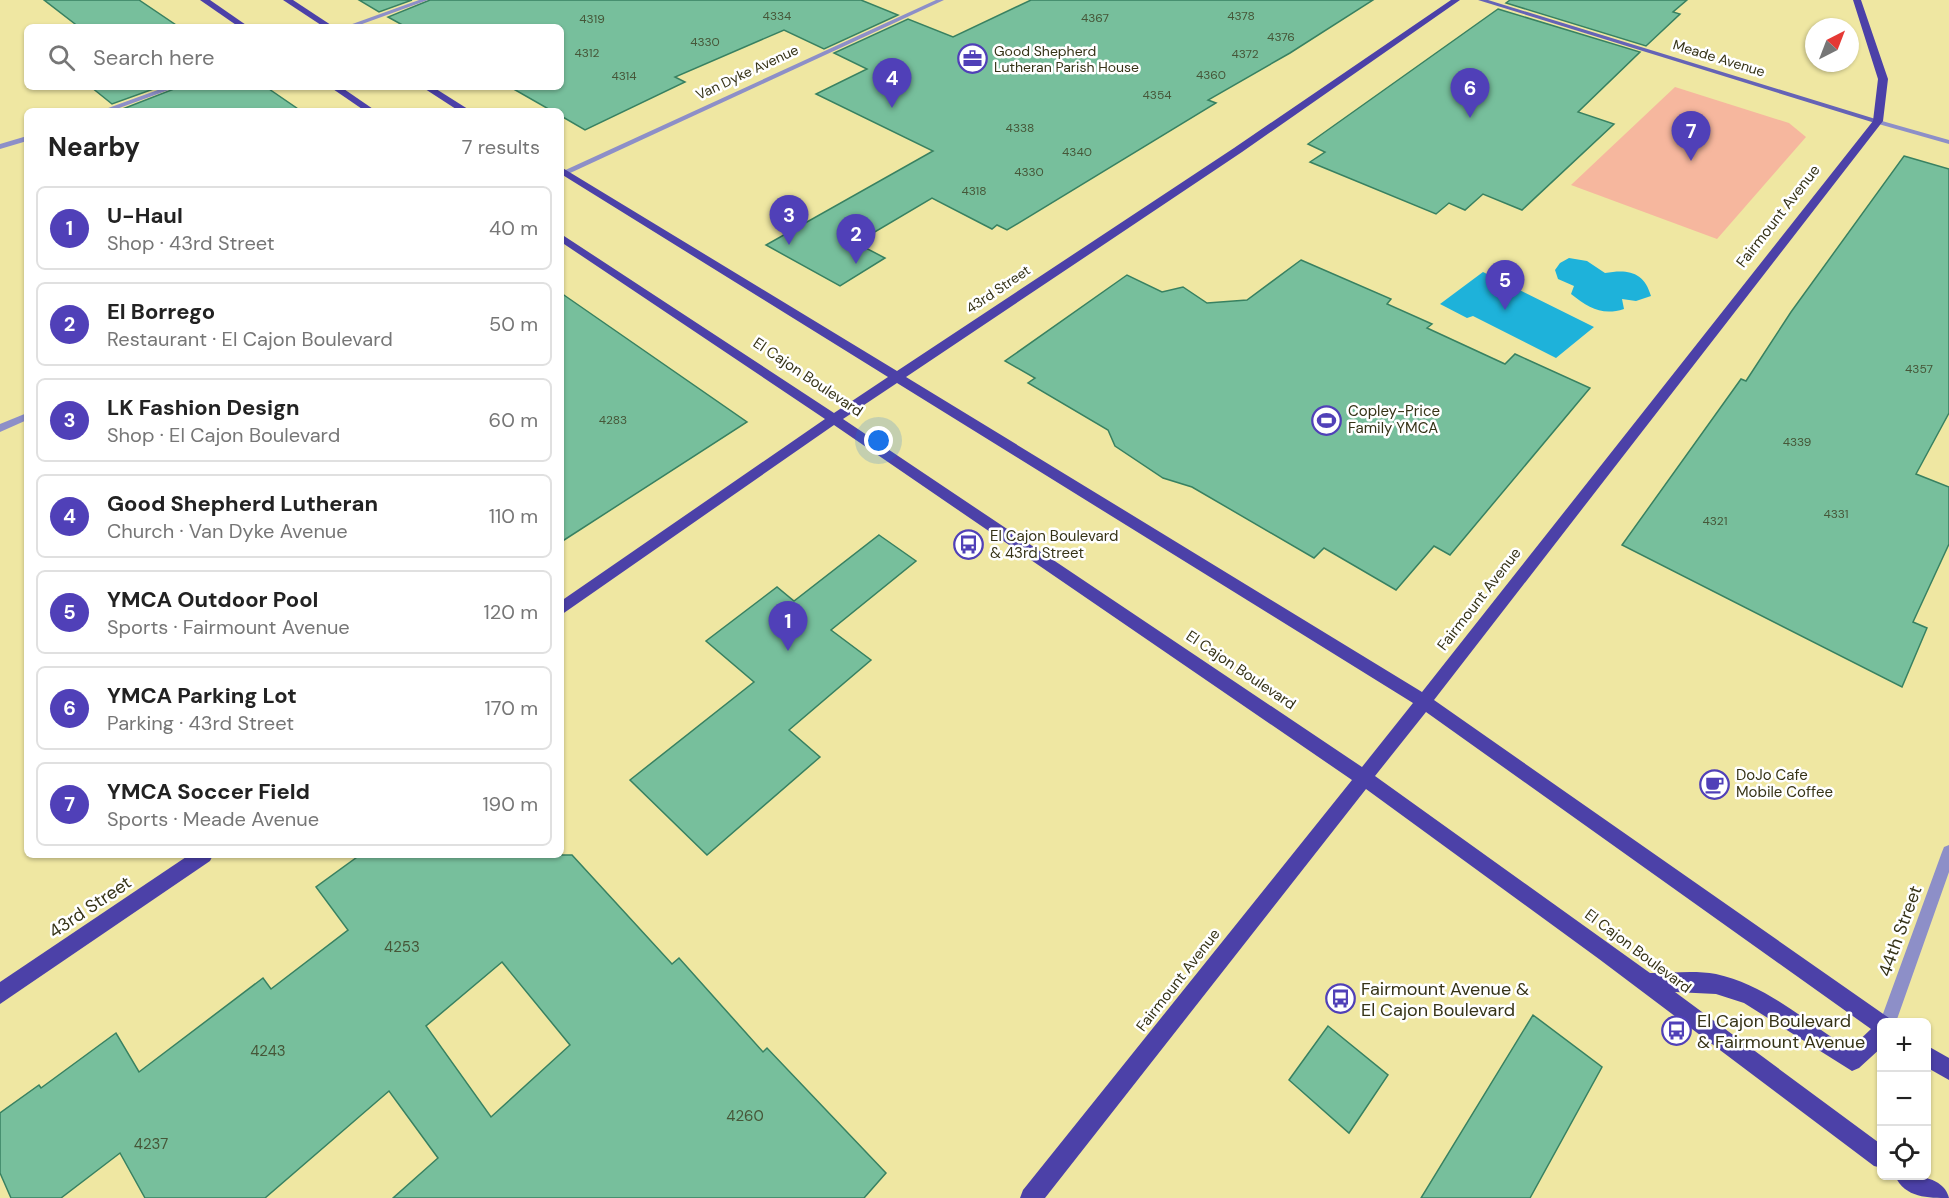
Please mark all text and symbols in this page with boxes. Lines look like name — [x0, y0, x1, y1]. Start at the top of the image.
house number: 4334 — [763, 8, 791, 24]
house number: 4378 — [1227, 8, 1255, 24]
house number: 4367 — [1081, 10, 1109, 26]
house number: 4319 — [579, 11, 605, 27]
north arrow — [1805, 18, 1859, 72]
search box — [24, 24, 564, 90]
house number: 4376 — [1267, 29, 1295, 45]
house number: 4330 — [690, 34, 720, 50]
street label: Meade Avenue — [1671, 35, 1767, 81]
street label: Van Dyke Avenue — [693, 40, 801, 104]
icon: search — [45, 41, 78, 74]
place label: Good Shepherd Lutheran Parish House — [994, 42, 1139, 76]
text: Search here — [93, 43, 214, 72]
office icon: Good Shepherd Lutheran Parish House — [957, 43, 989, 75]
house number: 4312 — [575, 45, 599, 61]
house number: 4372 — [1231, 46, 1259, 62]
pin: 4 — [872, 58, 912, 108]
house number: 4360 — [1196, 67, 1226, 83]
house number: 4314 — [611, 68, 637, 84]
pin: 6 — [1450, 68, 1490, 118]
house number: 4354 — [1143, 87, 1171, 103]
pin: 7 — [1672, 112, 1710, 161]
house number: 4338 — [1006, 120, 1034, 136]
text: Nearby — [48, 130, 140, 164]
text: 7 results — [462, 134, 540, 160]
house number: 4340 — [1062, 144, 1092, 160]
street label: Fairmount Avenue — [1732, 161, 1824, 271]
house number: 4330 — [1014, 164, 1044, 180]
house number: 4318 — [961, 183, 987, 199]
pin: 3 — [770, 196, 808, 245]
text: U-Haul — [107, 201, 183, 230]
pin: 2 — [836, 214, 876, 264]
text: 1 — [66, 215, 73, 241]
text: 40 m — [489, 215, 538, 241]
text: Shop · 43rd Street — [107, 230, 275, 256]
pin: 5 — [1486, 260, 1524, 310]
street label: 43rd Street — [962, 261, 1034, 317]
text: El Borrego — [107, 297, 215, 326]
text: 2 — [64, 311, 75, 337]
text: 50 m — [489, 311, 538, 337]
text: Restaurant · El Cajon Boulevard — [107, 326, 393, 352]
street label: El Cajon Boulevard — [749, 333, 867, 421]
house number: 4357 — [1905, 361, 1933, 377]
text: LK Fashion Design — [107, 393, 300, 422]
place label: Copley-Price Family YMCA — [1348, 401, 1440, 438]
sports icon: Copley-Price Family YMCA — [1311, 404, 1343, 436]
text: 3 — [63, 407, 76, 433]
text: 60 m — [489, 407, 538, 433]
house number: 4283 — [599, 412, 627, 428]
text: Shop · El Cajon Boulevard — [107, 422, 340, 448]
your location — [864, 426, 893, 455]
house number: 4339 — [1783, 434, 1811, 450]
text: Good Shepherd Lutheran — [107, 489, 378, 518]
text: 4 — [63, 503, 76, 529]
text: 110 m — [489, 503, 538, 529]
house number: 4331 — [1823, 506, 1849, 522]
house number: 4321 — [1702, 513, 1728, 529]
text: Church · Van Dyke Avenue — [107, 518, 348, 544]
place label: El Cajon Boulevard & 43rd Street — [990, 526, 1118, 563]
bus stop icon: El Cajon Boulevard & 43rd Street — [953, 529, 985, 561]
street label: Fairmount Avenue — [1433, 544, 1525, 654]
text: YMCA Outdoor Pool — [107, 585, 318, 614]
text: 5 — [63, 599, 76, 625]
text: 120 m — [484, 599, 538, 625]
pin: 1 — [768, 602, 808, 651]
text: Sports · Fairmount Avenue — [107, 614, 350, 640]
street label: El Cajon Boulevard — [1182, 626, 1300, 714]
text: YMCA Parking Lot — [107, 681, 297, 710]
text: 6 — [63, 695, 76, 721]
text: 170 m — [485, 695, 538, 721]
text: Parking · 43rd Street — [107, 710, 294, 736]
place label: DoJo Cafe Mobile Coffee — [1736, 765, 1833, 802]
cafe icon: DoJo Cafe Mobile Coffee — [1699, 768, 1731, 800]
text: YMCA Soccer Field — [107, 777, 310, 806]
text: 7 — [64, 791, 75, 817]
text: 190 m — [482, 791, 538, 817]
text: Sports · Meade Avenue — [107, 806, 319, 832]
street label: 43rd Street — [44, 870, 136, 944]
street label: 44th Street — [1872, 882, 1928, 980]
street label: El Cajon Boulevard — [1581, 904, 1695, 998]
street label: Fairmount Avenue — [1132, 925, 1224, 1035]
house number: 4253 — [384, 937, 420, 957]
place label: Fairmount Avenue & El Cajon Boulevard — [1361, 977, 1529, 1022]
bus stop icon: Fairmount Avenue & El Cajon Boulevard — [1324, 983, 1356, 1015]
place label: El Cajon Boulevard & Fairmount Avenue — [1697, 1009, 1865, 1054]
bus stop icon: El Cajon Boulevard & Fairmount Avenue — [1660, 1015, 1692, 1047]
map controls — [1877, 1018, 1931, 1180]
button: + — [1877, 1018, 1931, 1072]
house number: 4243 — [250, 1041, 286, 1061]
button: − — [1877, 1072, 1931, 1126]
house number: 4260 — [726, 1106, 764, 1126]
button: locate — [1877, 1126, 1931, 1180]
house number: 4237 — [134, 1134, 168, 1154]

